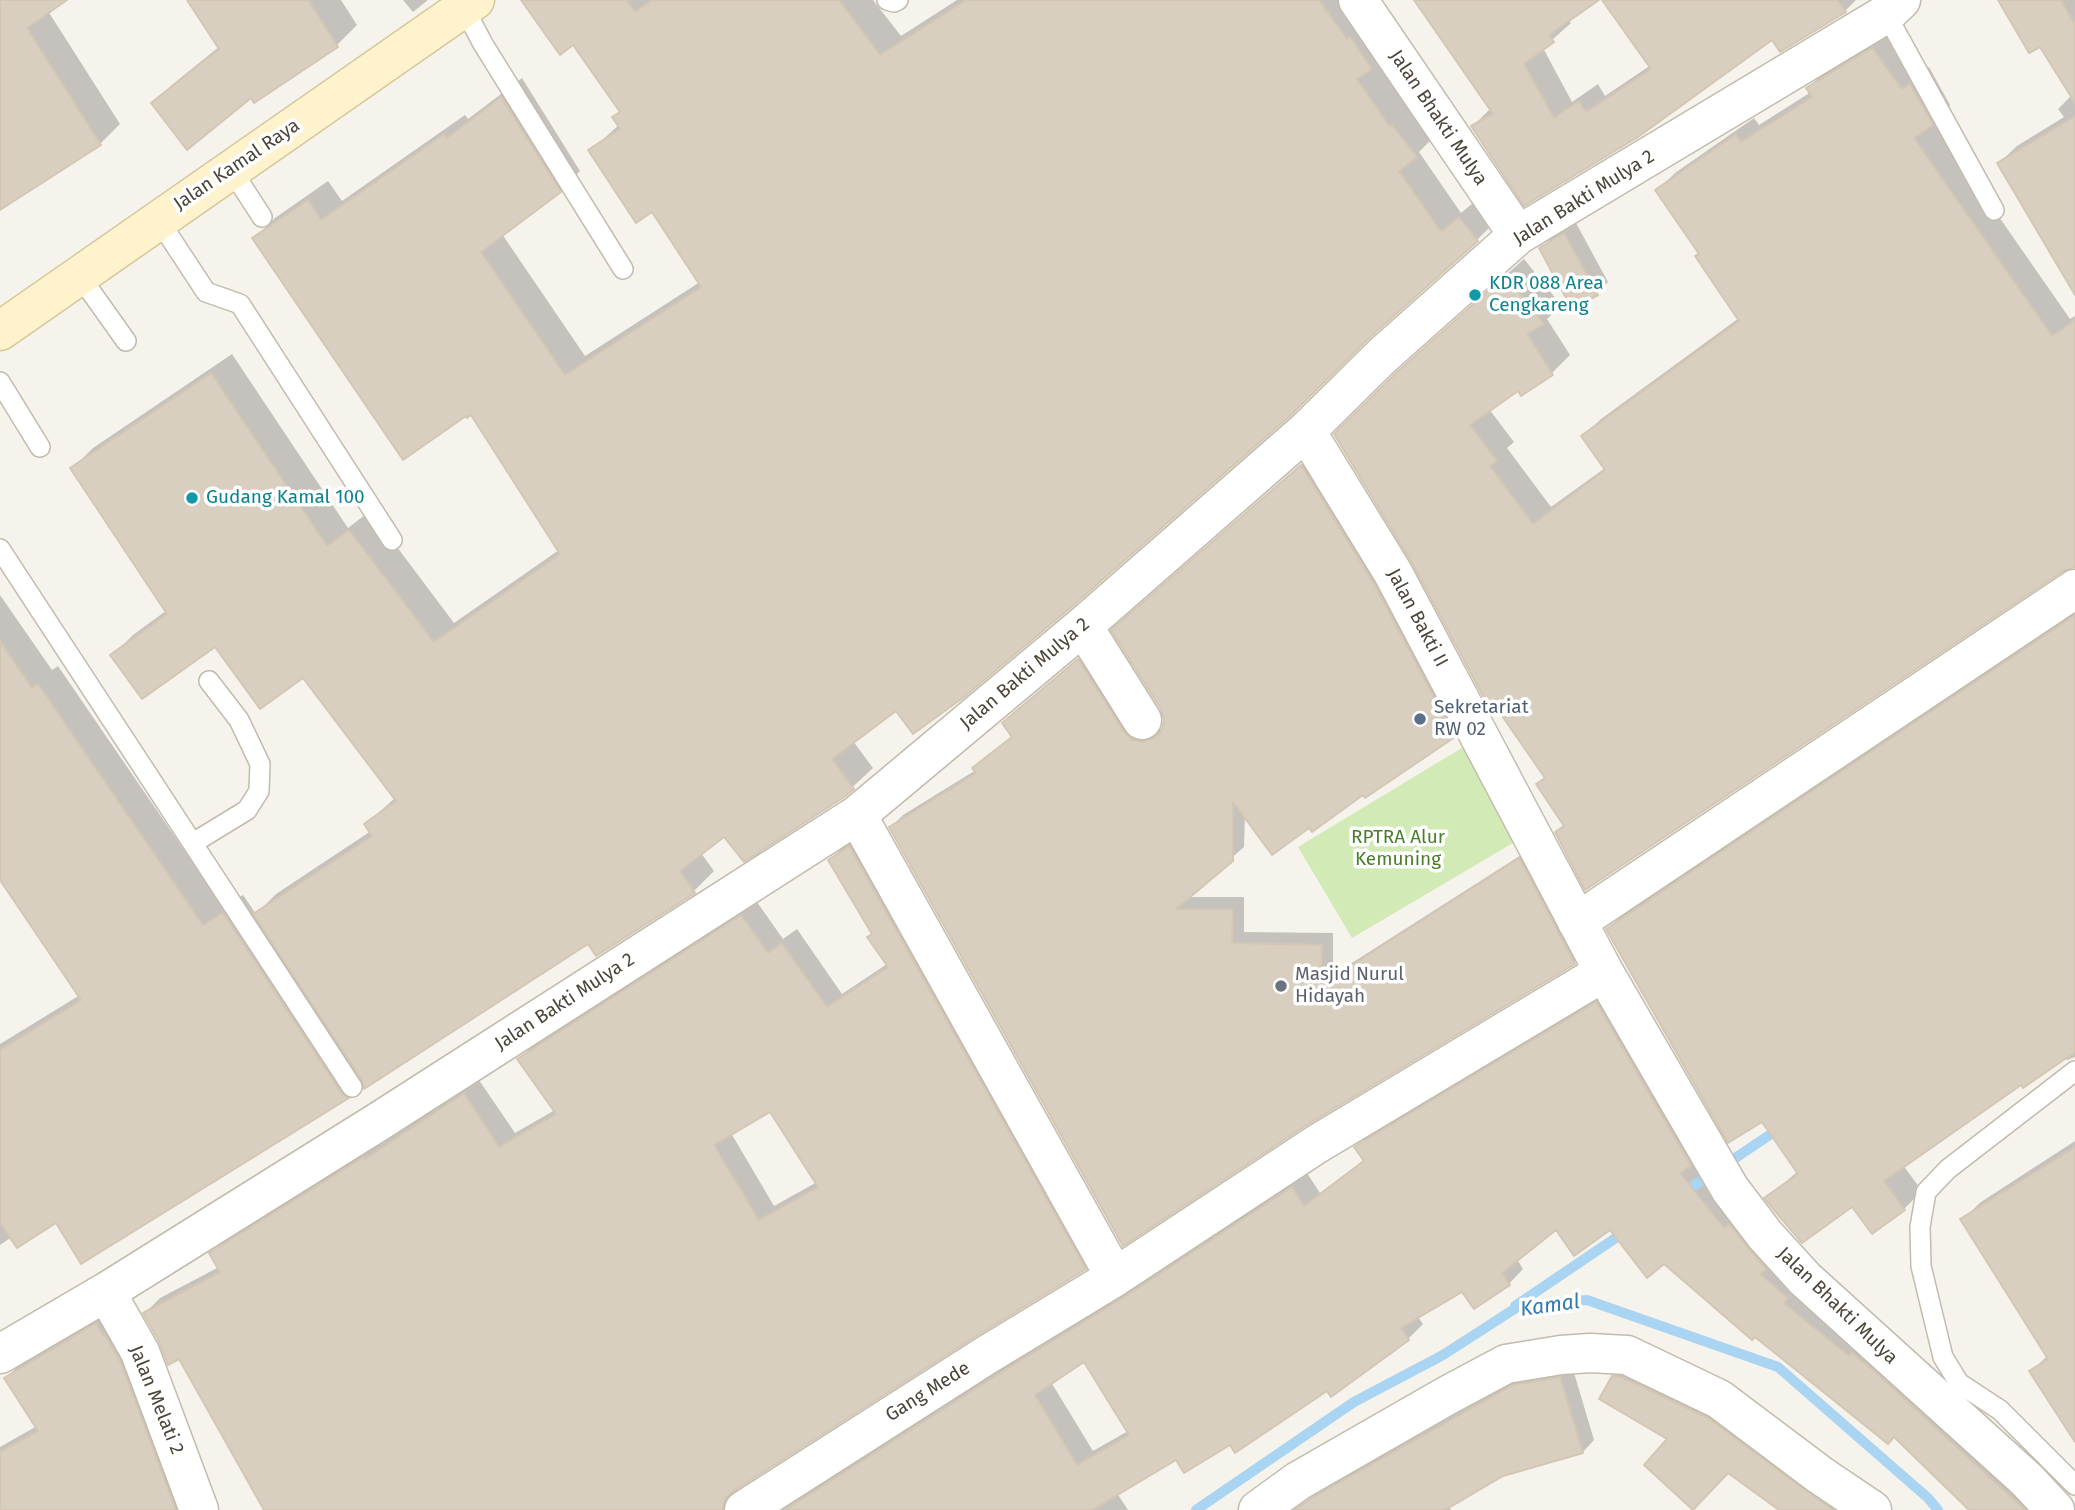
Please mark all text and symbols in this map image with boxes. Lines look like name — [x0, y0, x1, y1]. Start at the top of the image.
street label: Jalan Bhakti Mulya — [1384, 46, 1492, 190]
street label: Jalan Kamal Raya — [170, 114, 304, 216]
street label: Jalan Bakti Mulya 2 — [1509, 145, 1659, 251]
place label: KDR 088 Area Cengkareng — [1489, 273, 1604, 317]
marker: KDR 088 Area Cengkareng — [1467, 287, 1483, 303]
place label: Gudang Kamal 100 — [206, 487, 365, 509]
marker: Gudang Kamal 100 — [184, 490, 200, 506]
street label: Jalan Bakti II — [1382, 565, 1452, 671]
street label: Jalan Bakti Mulya 2 — [956, 613, 1094, 735]
place label: Sekretariat RW 02 — [1434, 697, 1529, 741]
marker: Sekretariat RW 02 — [1412, 711, 1428, 727]
park label: RPTRA Alur Kemuning — [1351, 827, 1445, 871]
street label: Jalan Bakti Mulya 2 — [491, 948, 639, 1056]
place label: Masjid Nurul Hidayah — [1295, 964, 1404, 1008]
marker: Masjid Nurul Hidayah — [1273, 978, 1289, 994]
street label: Jalan Bhakti Mulya — [1772, 1243, 1902, 1369]
water label: Kamal — [1519, 1289, 1581, 1323]
street label: Jalan Melati 2 — [124, 1342, 188, 1458]
street label: Gang Mede — [882, 1357, 974, 1427]

